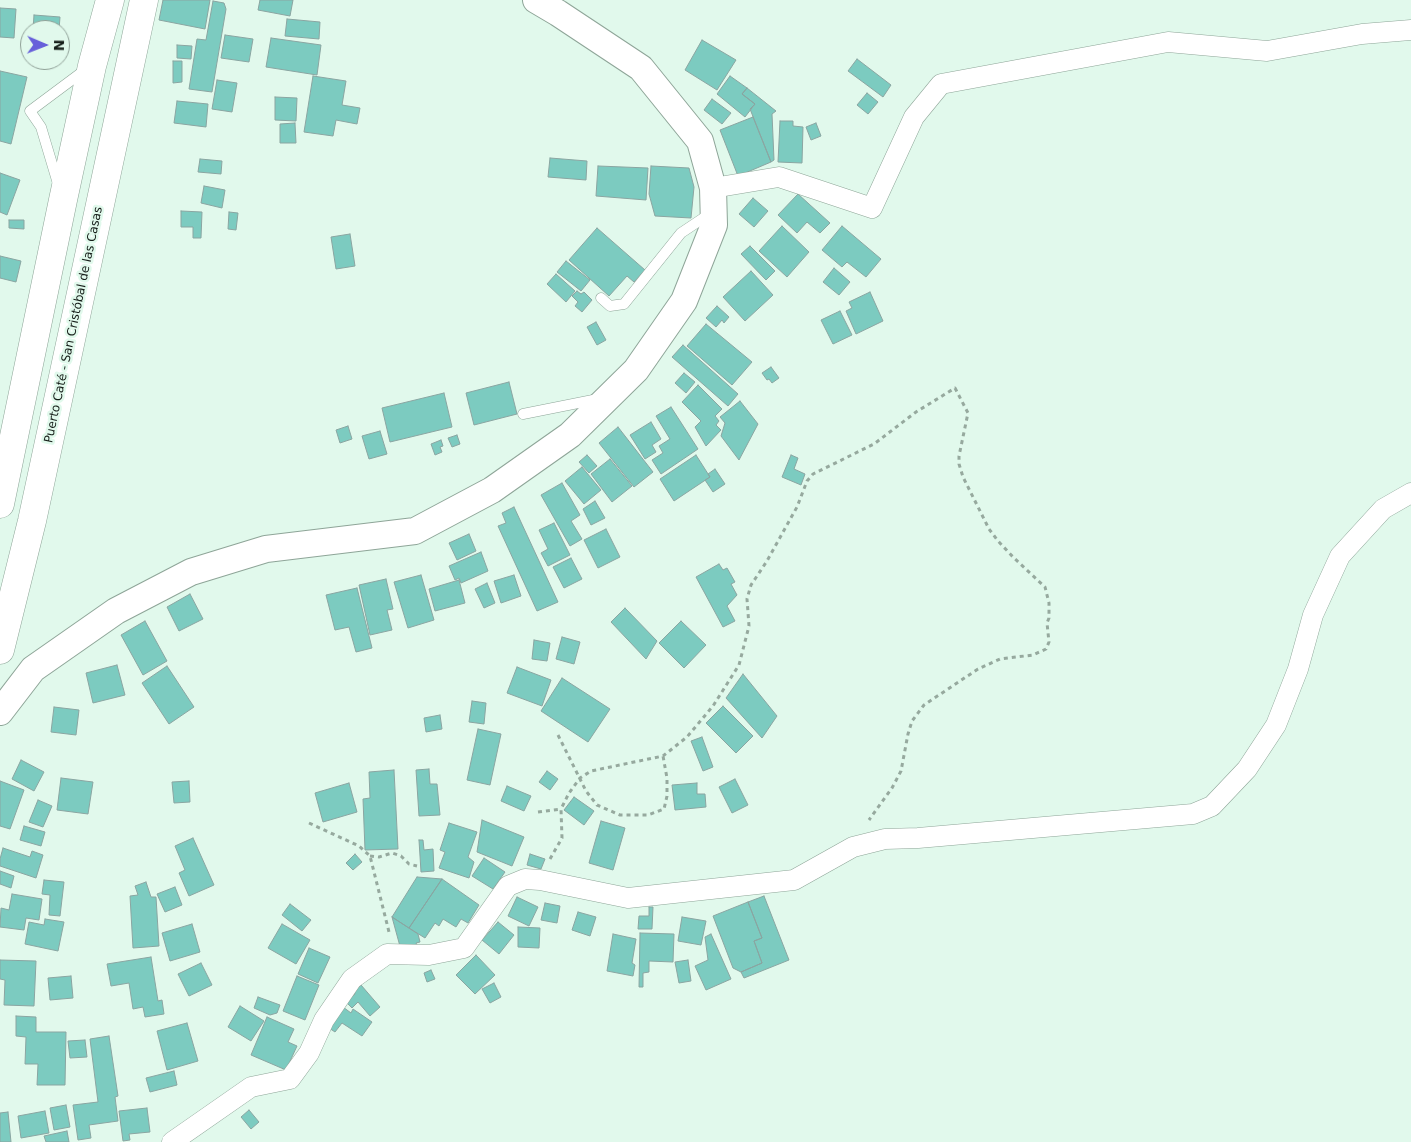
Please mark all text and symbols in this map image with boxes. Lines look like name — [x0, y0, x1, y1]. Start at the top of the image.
north arrow — [20, 20, 70, 70]
text: N — [51, 39, 67, 51]
street label: Puerto Caté - San Cristóbal de las Casas — [42, 206, 106, 444]

